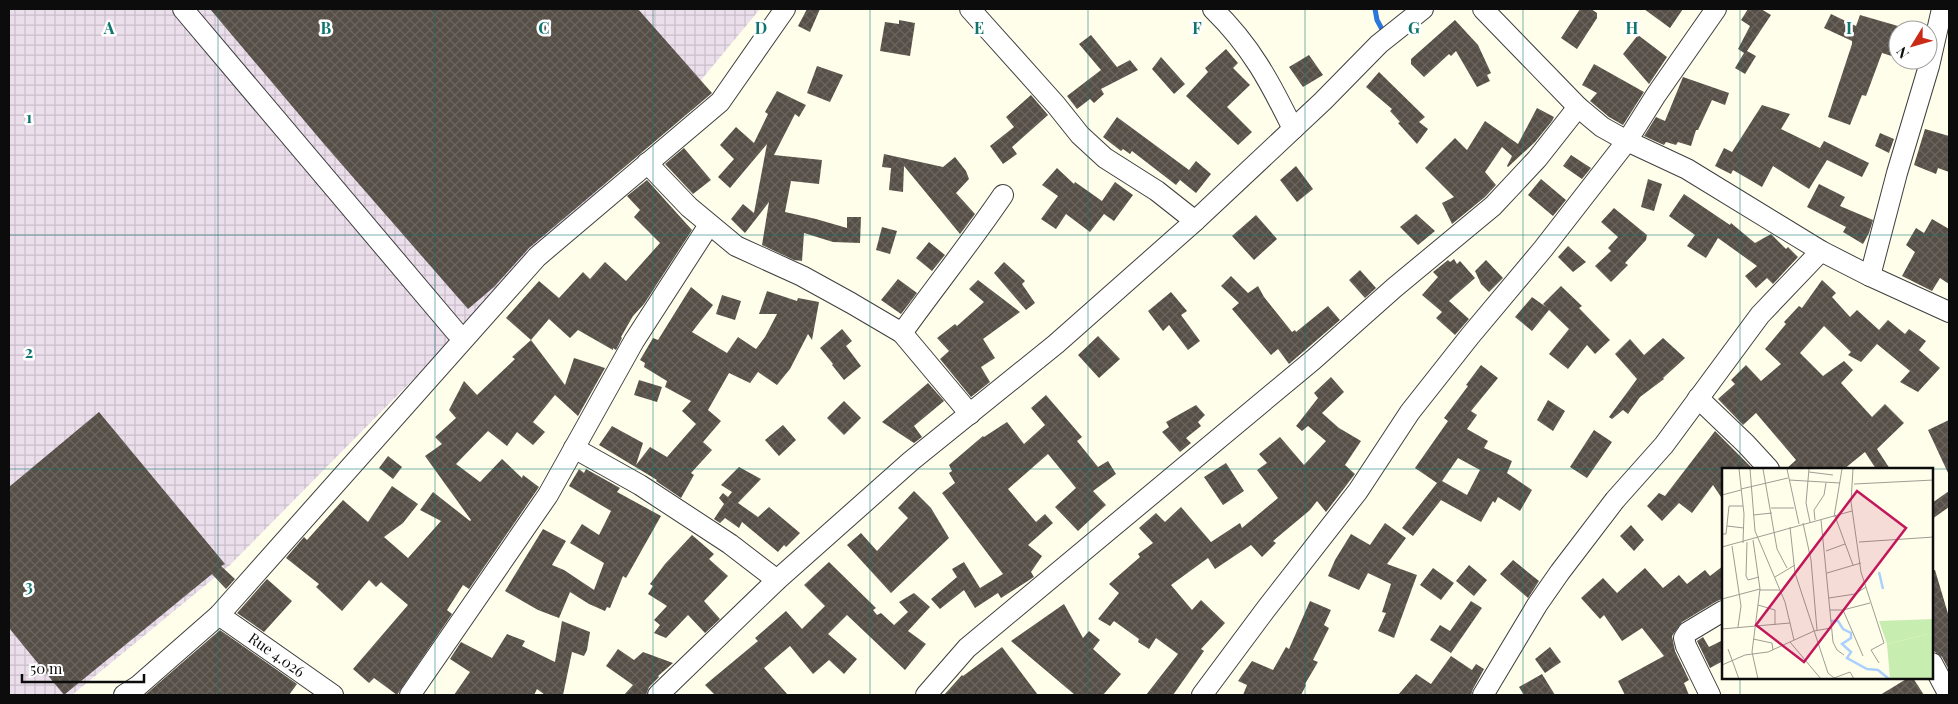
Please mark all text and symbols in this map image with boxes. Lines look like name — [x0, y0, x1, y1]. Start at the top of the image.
text: A — [103, 17, 115, 38]
text: B — [321, 17, 332, 38]
text: C — [538, 17, 550, 38]
text: D — [755, 17, 767, 38]
text: E — [974, 17, 984, 38]
text: F — [1192, 17, 1202, 38]
text: G — [1408, 17, 1420, 38]
text: H — [1626, 17, 1639, 38]
text: I — [1846, 17, 1852, 38]
north arrow — [1888, 20, 1938, 70]
text: N — [1892, 43, 1913, 63]
text: 1 — [26, 106, 32, 127]
text: 2 — [25, 341, 33, 362]
inset map — [1722, 468, 1933, 679]
text: 3 — [25, 575, 33, 596]
street label: Rue 4.026 — [245, 628, 309, 681]
scale bar — [22, 652, 145, 684]
text: 50 m — [30, 658, 63, 678]

